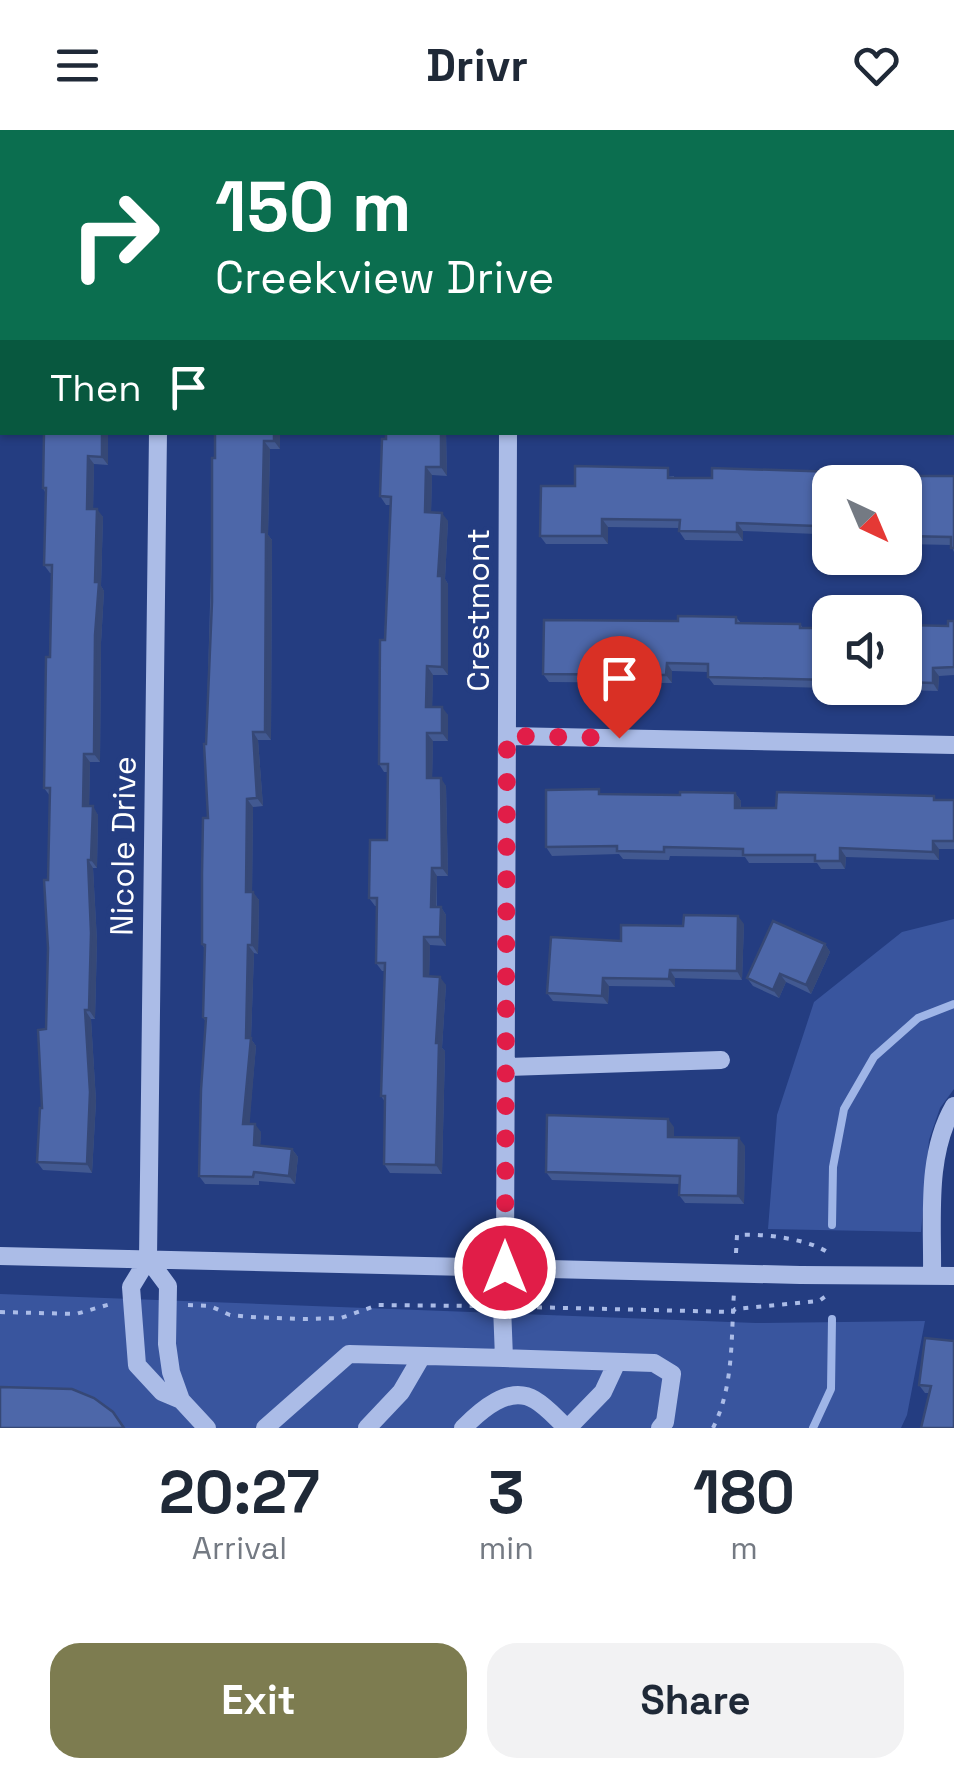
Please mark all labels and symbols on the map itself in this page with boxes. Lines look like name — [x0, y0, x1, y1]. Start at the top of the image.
north arrow — [812, 465, 922, 575]
street label: Crestmont — [458, 528, 498, 692]
pin — [577, 636, 662, 739]
street label: Nicole Drive — [101, 756, 145, 936]
position arrow — [453, 1216, 557, 1320]

